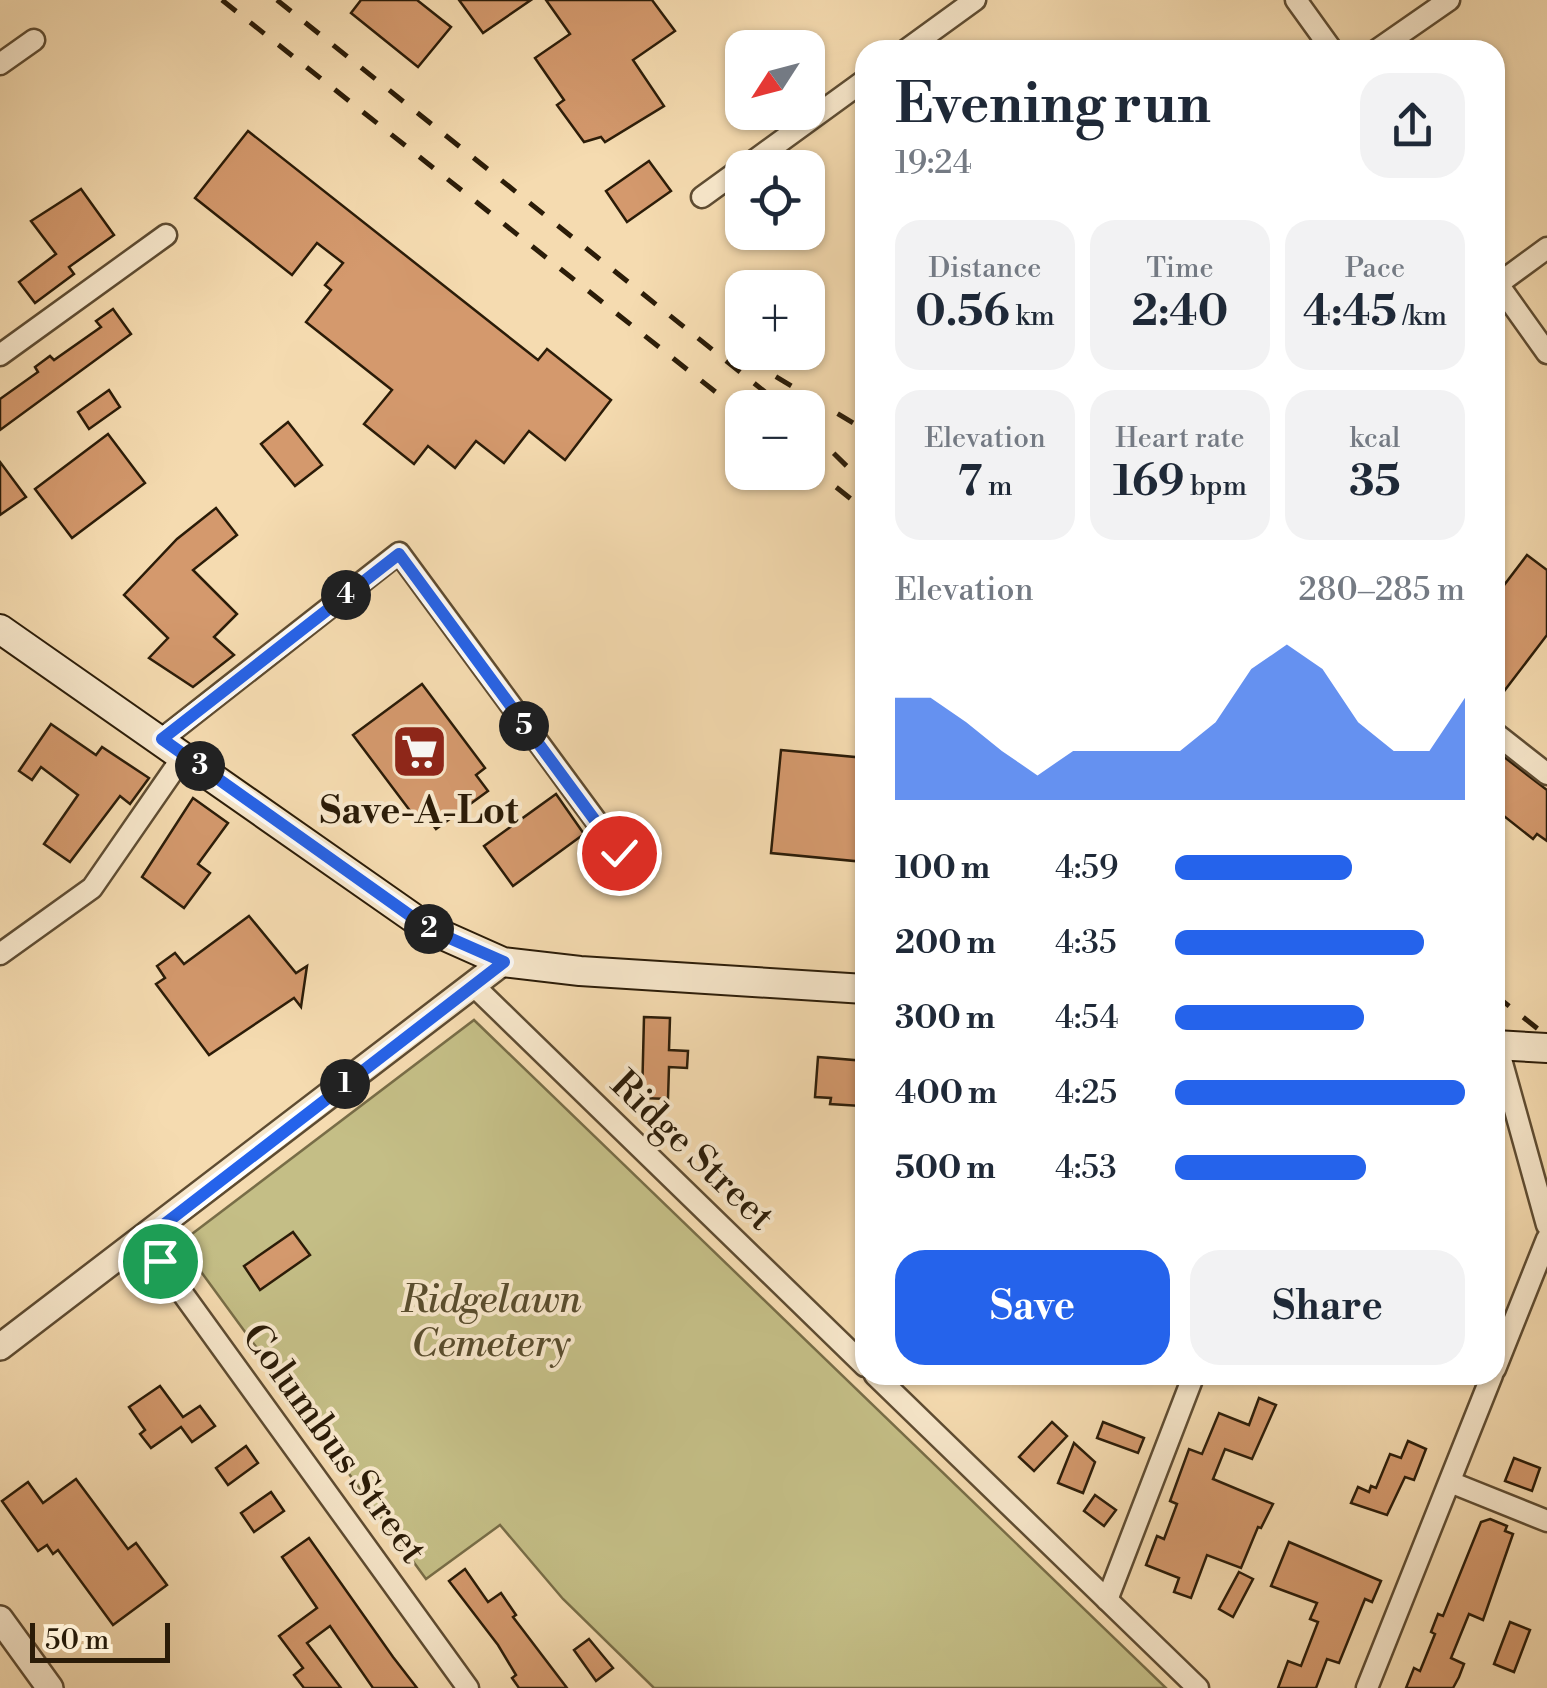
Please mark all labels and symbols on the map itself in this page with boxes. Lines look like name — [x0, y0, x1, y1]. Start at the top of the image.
north arrow — [725, 30, 825, 130]
pin: 4 — [321, 570, 371, 620]
pin: 5 — [499, 701, 549, 751]
supermarket icon: Save-A-Lot — [389, 722, 449, 782]
pin: 3 — [175, 741, 225, 791]
place label: Save-A-Lot — [320, 788, 519, 835]
pin — [577, 811, 662, 896]
pin: 2 — [404, 904, 454, 954]
pin: 1 — [320, 1059, 370, 1109]
street label: Ridge Street — [600, 1061, 784, 1241]
pin — [118, 1219, 203, 1304]
park label: Ridgelawn Cemetery — [400, 1277, 582, 1368]
street label: Columbus Street — [231, 1315, 436, 1573]
scale bar — [30, 1618, 170, 1662]

